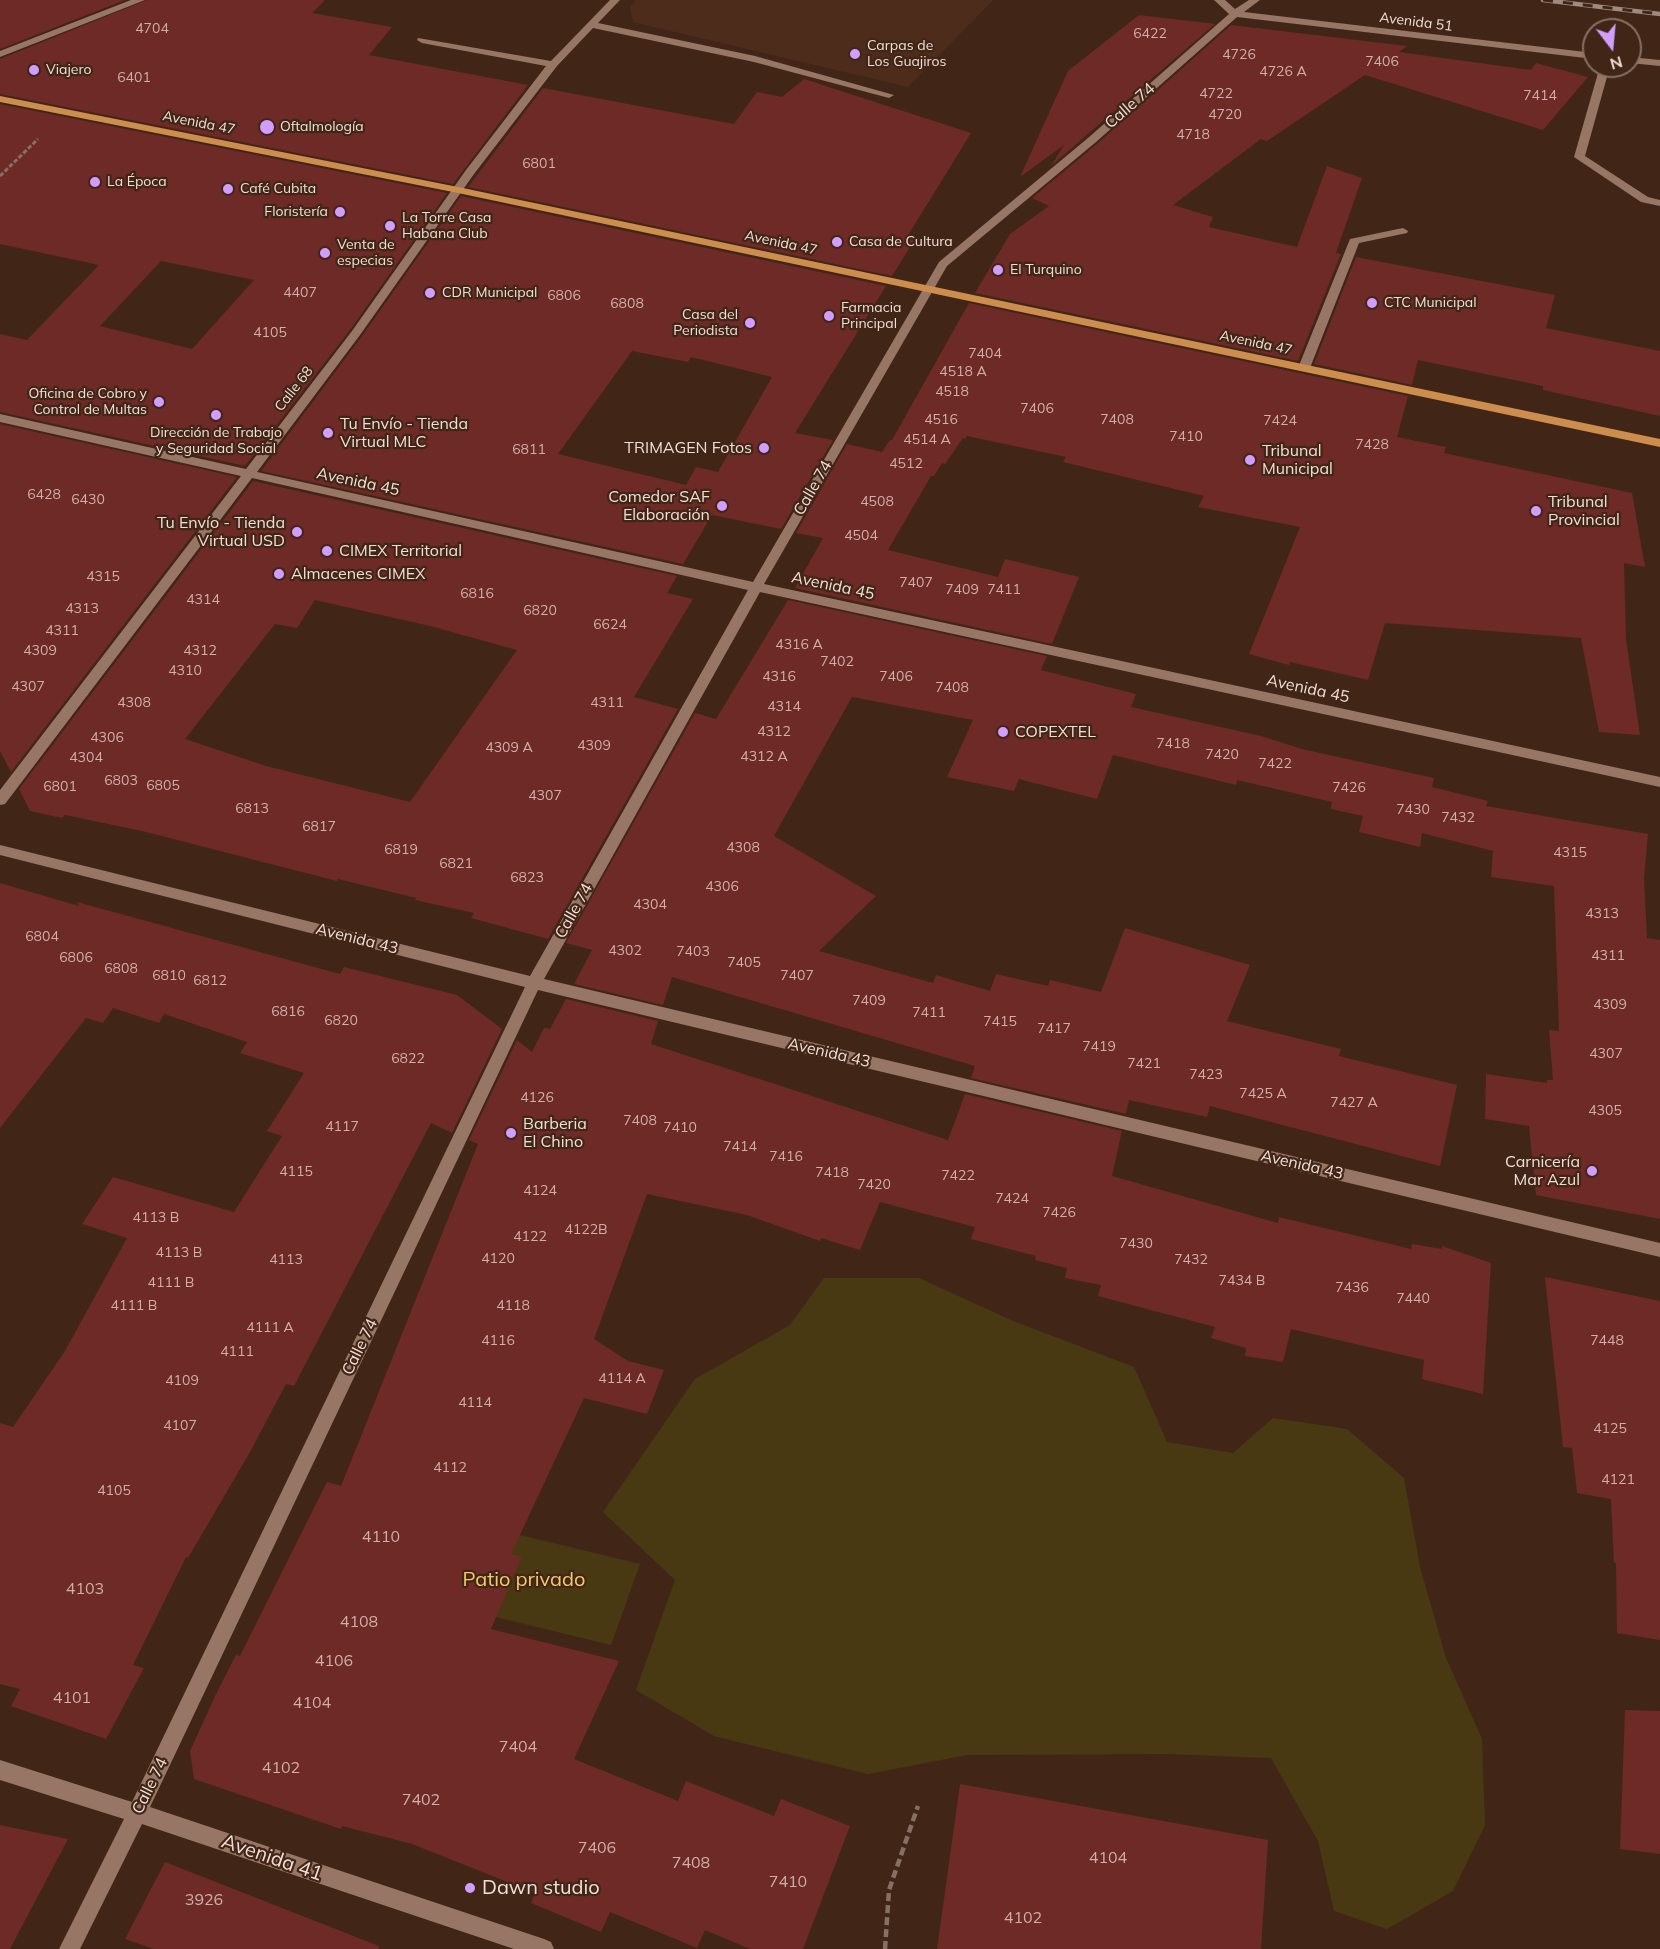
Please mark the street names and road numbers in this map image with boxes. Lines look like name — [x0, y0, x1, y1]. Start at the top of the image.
street label: Avenida 51 — [1378, 9, 1454, 35]
street label: Calle 74 — [1101, 79, 1159, 133]
street label: Avenida 47 — [161, 108, 237, 138]
street label: Avenida 47 — [743, 227, 819, 259]
street label: Avenida 47 — [1218, 327, 1294, 359]
street label: Calle 68 — [271, 363, 317, 415]
street label: Calle 74 — [790, 457, 836, 519]
street label: Avenida 45 — [315, 464, 401, 500]
street label: Avenida 45 — [790, 568, 876, 604]
street label: Avenida 45 — [1265, 671, 1351, 707]
street label: Calle 74 — [551, 880, 597, 942]
street label: Avenida 43 — [314, 920, 400, 958]
street label: Avenida 43 — [786, 1034, 872, 1072]
street label: Avenida 43 — [1259, 1146, 1345, 1184]
street label: Calle 74 — [338, 1316, 382, 1378]
street label: Calle 74 — [128, 1755, 172, 1817]
street label: Avenida 41 — [218, 1830, 326, 1886]

